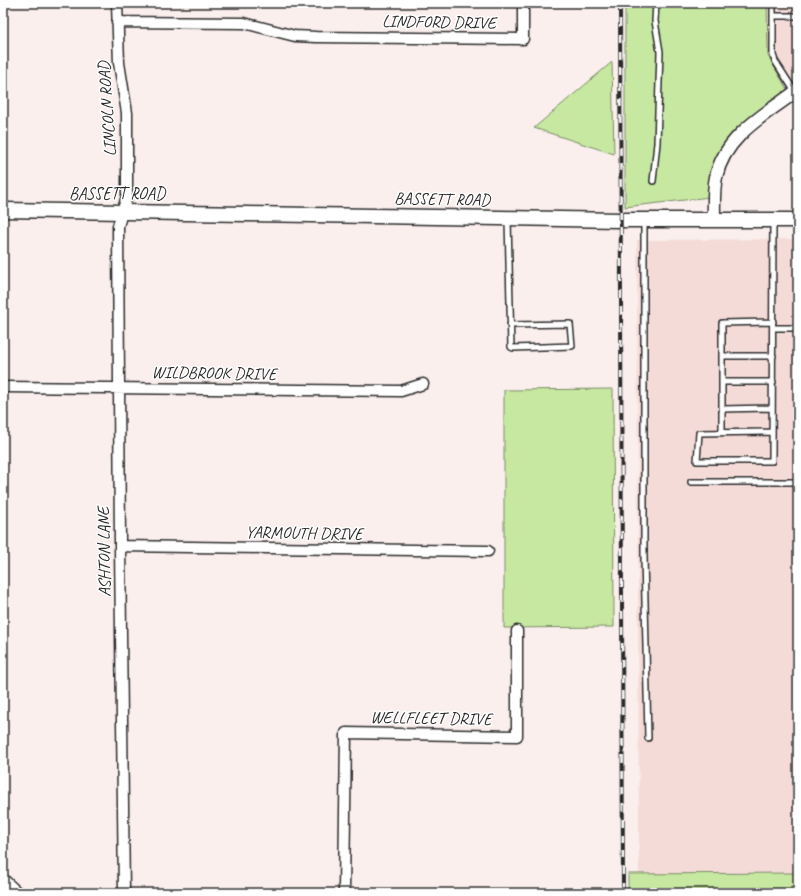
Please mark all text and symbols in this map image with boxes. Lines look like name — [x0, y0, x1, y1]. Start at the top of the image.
street label: LINDFORD DRIVE — [382, 11, 498, 34]
street label: LINCOLN ROAD — [93, 59, 121, 157]
street label: BASSETT ROAD — [69, 183, 167, 204]
street label: BASSETT ROAD — [394, 188, 492, 210]
street label: WILDBROOK DRIVE — [151, 361, 279, 385]
street label: ASHTON LANE — [93, 505, 115, 597]
street label: YARMOUTH DRIVE — [245, 521, 365, 545]
street label: WELLFLEET DRIVE — [370, 706, 494, 730]

